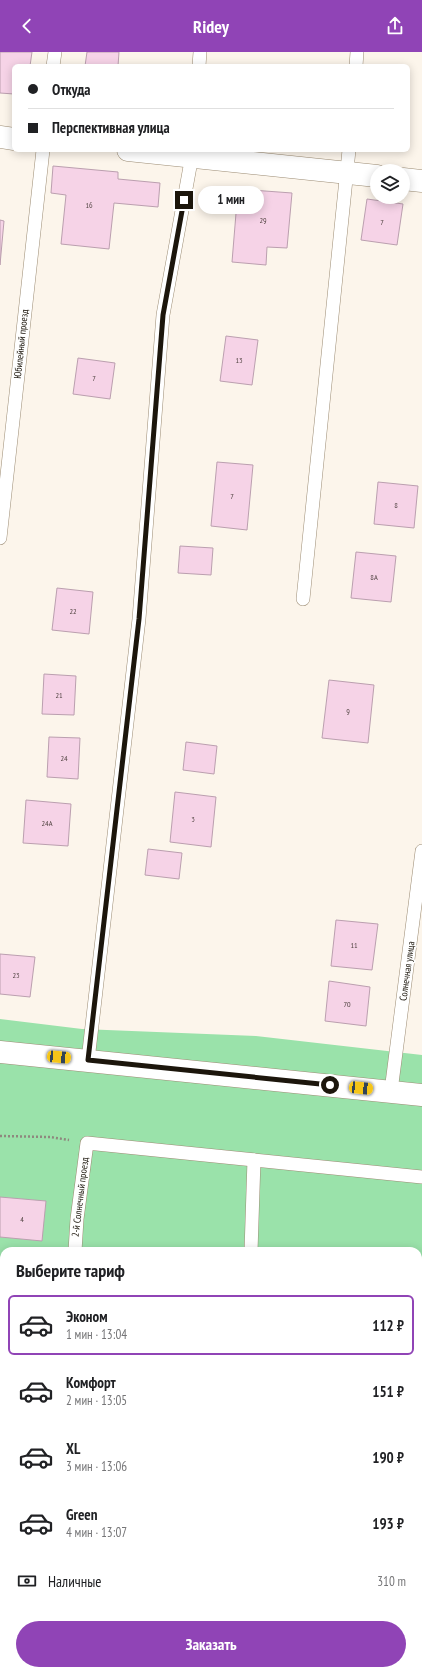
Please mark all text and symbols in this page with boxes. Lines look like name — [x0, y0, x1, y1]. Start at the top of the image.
icon: back — [16, 15, 38, 37]
text: Ridey — [193, 15, 229, 38]
icon: share — [384, 15, 406, 37]
text: Откуда — [52, 80, 91, 99]
text: Перспективная улица — [52, 118, 170, 137]
map controls — [370, 164, 410, 204]
button: layers — [370, 164, 410, 204]
callout: 1 мин — [198, 186, 264, 214]
route end — [175, 191, 193, 209]
text: 1 мин — [217, 191, 245, 208]
house number: 16 — [85, 200, 93, 210]
house number: 29 — [259, 215, 267, 225]
house number: 7 — [380, 217, 384, 227]
street label: Юбилейный проезд — [11, 308, 31, 379]
house number: 13 — [235, 355, 243, 365]
house number: 7 — [92, 373, 96, 383]
house number: 7 — [230, 491, 234, 501]
house number: 8 — [394, 500, 398, 510]
house number: 8А — [370, 572, 378, 582]
house number: 22 — [69, 606, 77, 616]
house number: 21 — [55, 690, 63, 700]
house number: 9 — [346, 706, 350, 716]
house number: 24 — [60, 753, 68, 763]
house number: 3 — [191, 814, 195, 824]
house number: 24А — [42, 818, 53, 828]
house number: 11 — [350, 940, 358, 950]
street label: Солнечная улица — [396, 940, 418, 1002]
house number: 23 — [12, 970, 20, 980]
house number: 70 — [343, 999, 351, 1009]
car — [47, 1050, 71, 1064]
route start — [321, 1076, 339, 1094]
car — [348, 1081, 374, 1095]
street label: 2-й Солнечный проезд — [69, 1156, 91, 1238]
house number: 4 — [20, 1214, 24, 1224]
text: Выберите тариф — [16, 1259, 125, 1282]
icon: car — [18, 1307, 54, 1343]
text: Эконом — [66, 1307, 107, 1326]
text: 112 ₽ — [372, 1316, 404, 1335]
text: 1 мин · 13:04 — [66, 1326, 127, 1343]
icon: car — [18, 1373, 54, 1409]
text: Комфорт — [66, 1373, 116, 1392]
text: 151 ₽ — [372, 1382, 404, 1401]
text: 2 мин · 13:05 — [66, 1392, 127, 1409]
icon: car — [18, 1439, 54, 1475]
text: XL — [66, 1439, 80, 1458]
text: 190 ₽ — [372, 1448, 404, 1467]
text: 3 мин · 13:06 — [66, 1458, 127, 1475]
icon: car — [18, 1505, 54, 1541]
text: Green — [66, 1505, 98, 1524]
text: 193 ₽ — [372, 1514, 404, 1533]
text: 4 мин · 13:07 — [66, 1524, 127, 1541]
icon: cash — [16, 1570, 38, 1592]
text: Наличные — [48, 1572, 101, 1591]
text: 310 m — [377, 1573, 406, 1590]
button: Заказать — [16, 1621, 406, 1667]

